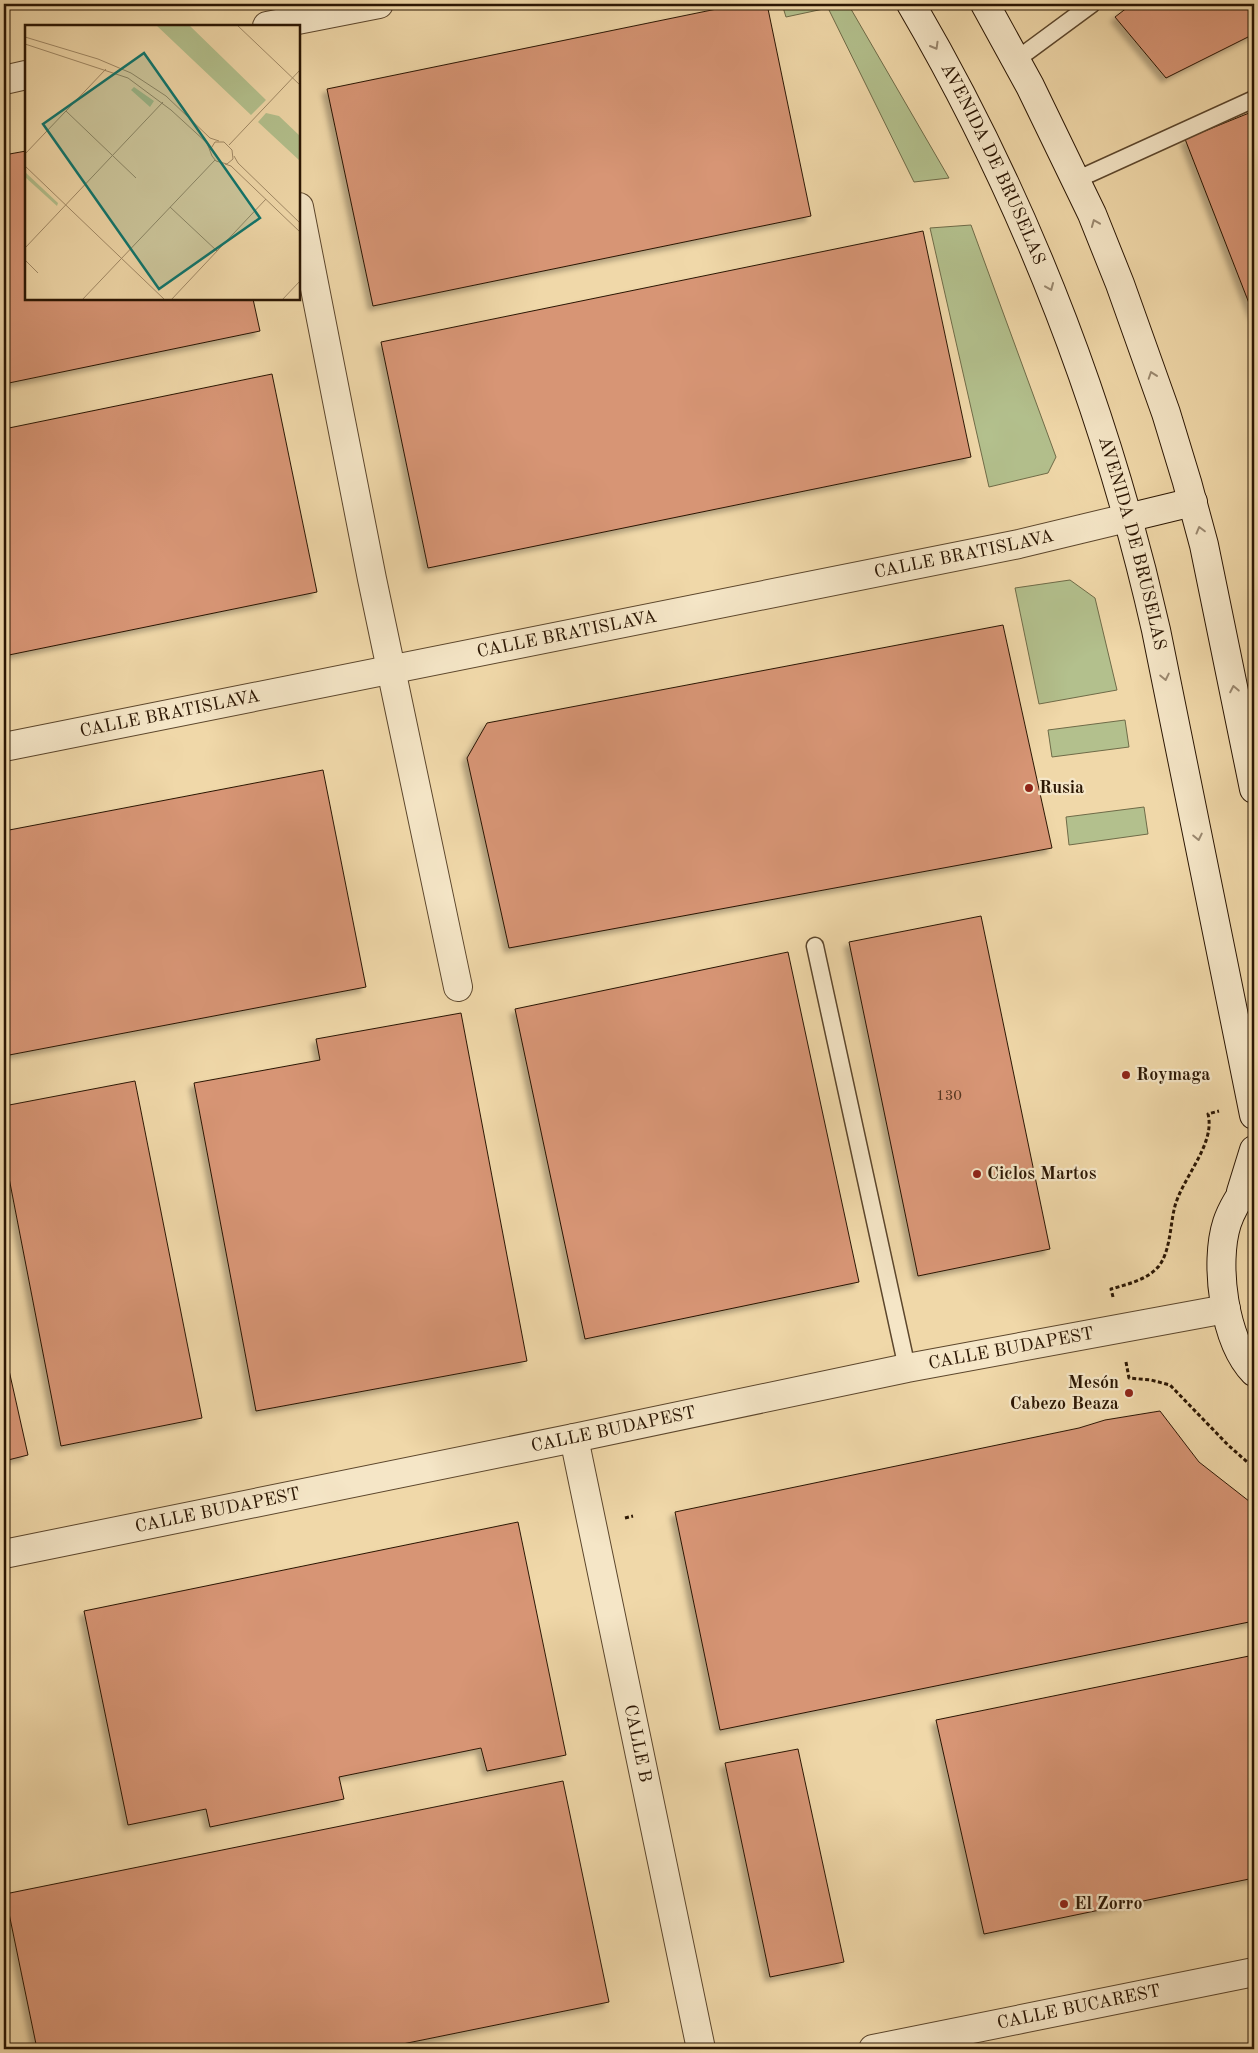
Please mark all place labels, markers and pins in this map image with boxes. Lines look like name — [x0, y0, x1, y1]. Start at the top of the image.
place label: Rusia — [1039, 779, 1084, 797]
marker: Rusia — [1023, 782, 1035, 794]
place label: Roymaga — [1136, 1066, 1210, 1084]
marker: Roymaga — [1120, 1069, 1132, 1081]
place label: Ciclos Martos — [987, 1165, 1097, 1183]
marker: Ciclos Martos — [971, 1168, 983, 1180]
place label: Mesón Cabezo Beaza — [1010, 1374, 1119, 1413]
marker: Mesón Cabezo Beaza — [1123, 1387, 1135, 1399]
place label: El Zorro — [1074, 1895, 1143, 1913]
marker: El Zorro — [1058, 1898, 1070, 1910]

